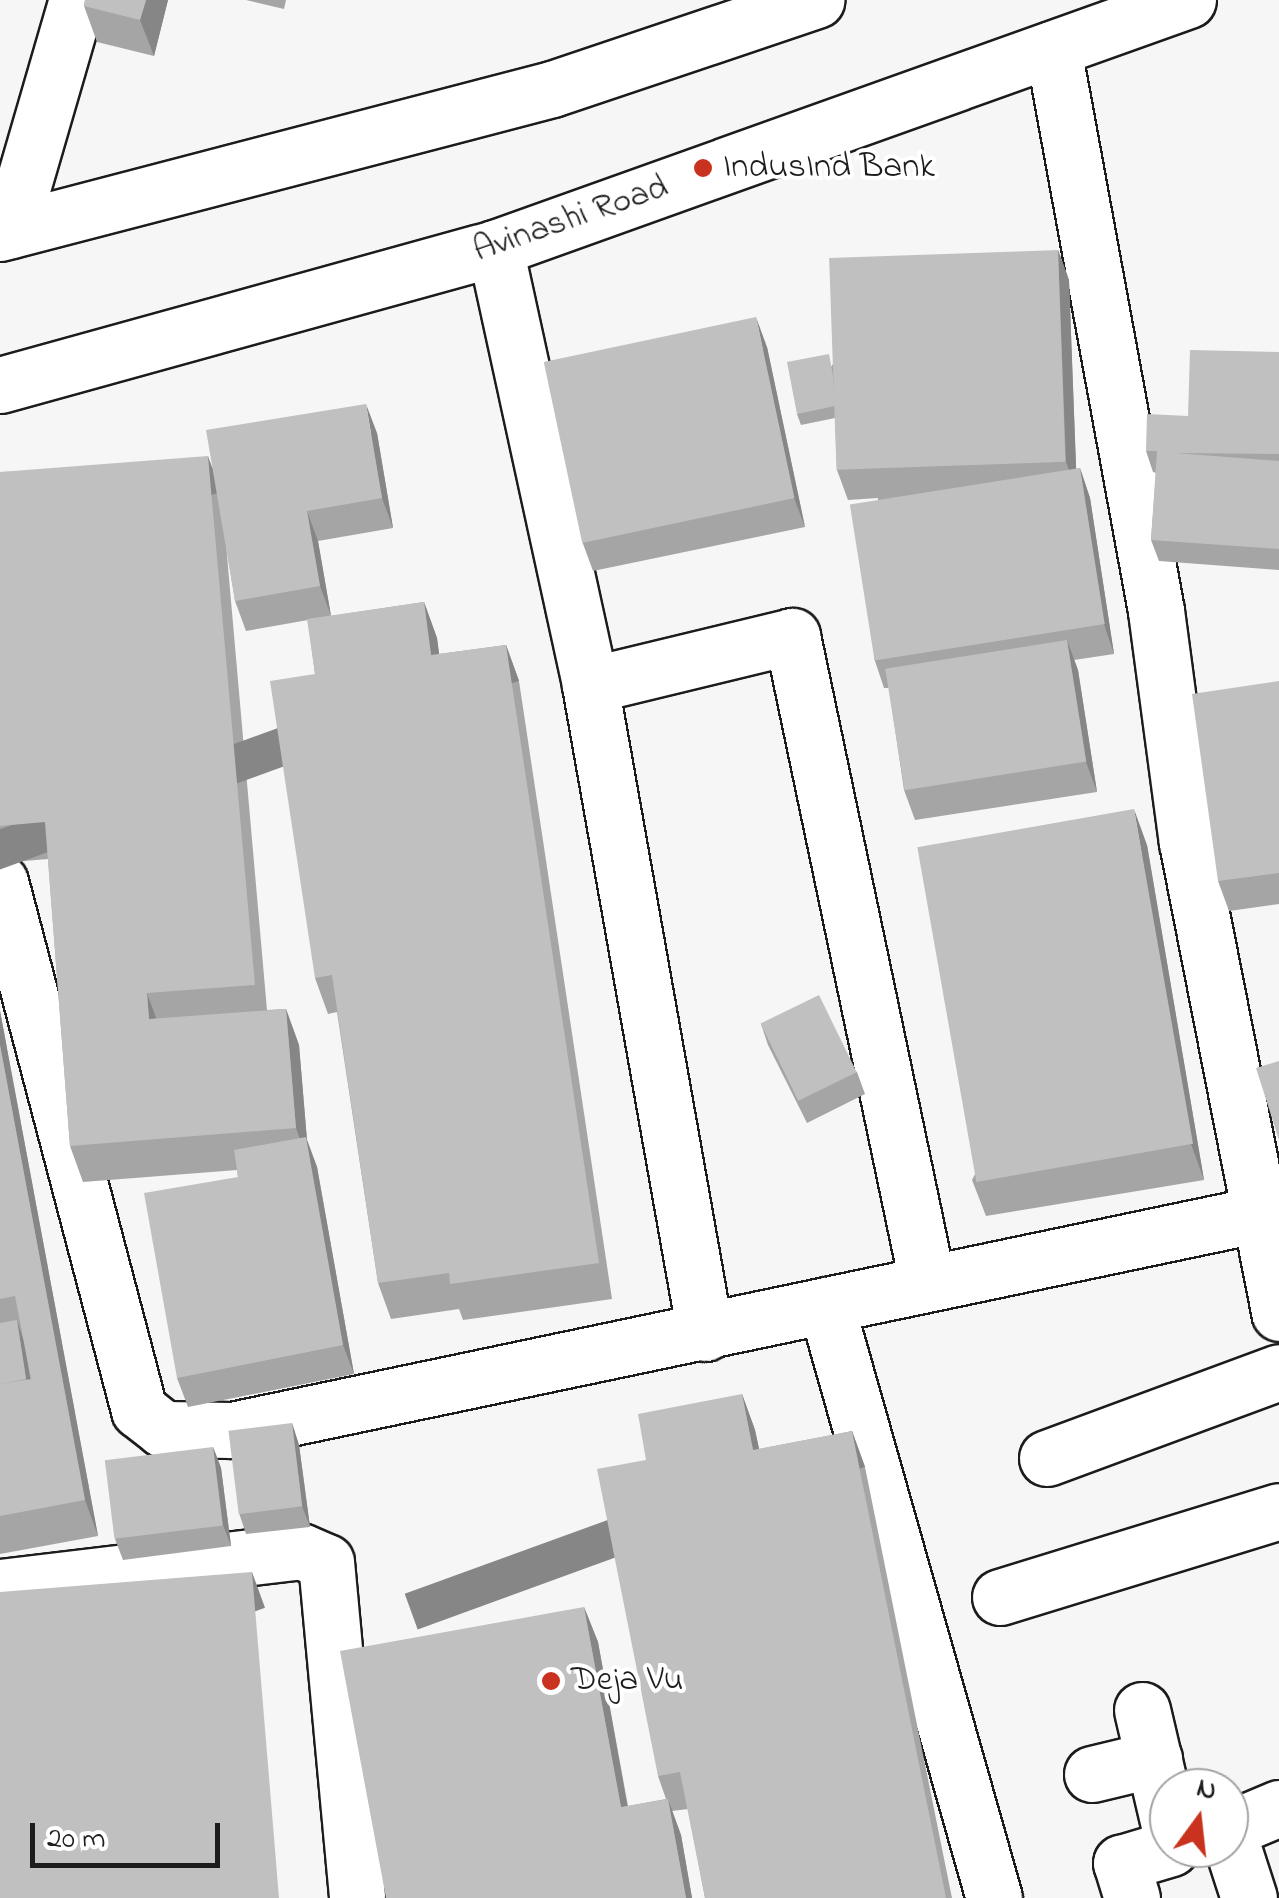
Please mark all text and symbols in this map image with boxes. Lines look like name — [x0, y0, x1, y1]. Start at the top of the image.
place label: IndusInd Bank — [723, 147, 935, 189]
marker: IndusInd Bank — [692, 157, 714, 179]
street label: Avinashi Road — [468, 167, 674, 273]
place label: Deja Vu — [571, 1660, 683, 1702]
marker: Deja Vu — [540, 1670, 562, 1692]
north arrow — [1149, 1768, 1249, 1868]
text: N — [1192, 1768, 1221, 1813]
scale bar — [35, 1803, 225, 1865]
text: 20 m — [47, 1818, 106, 1862]

